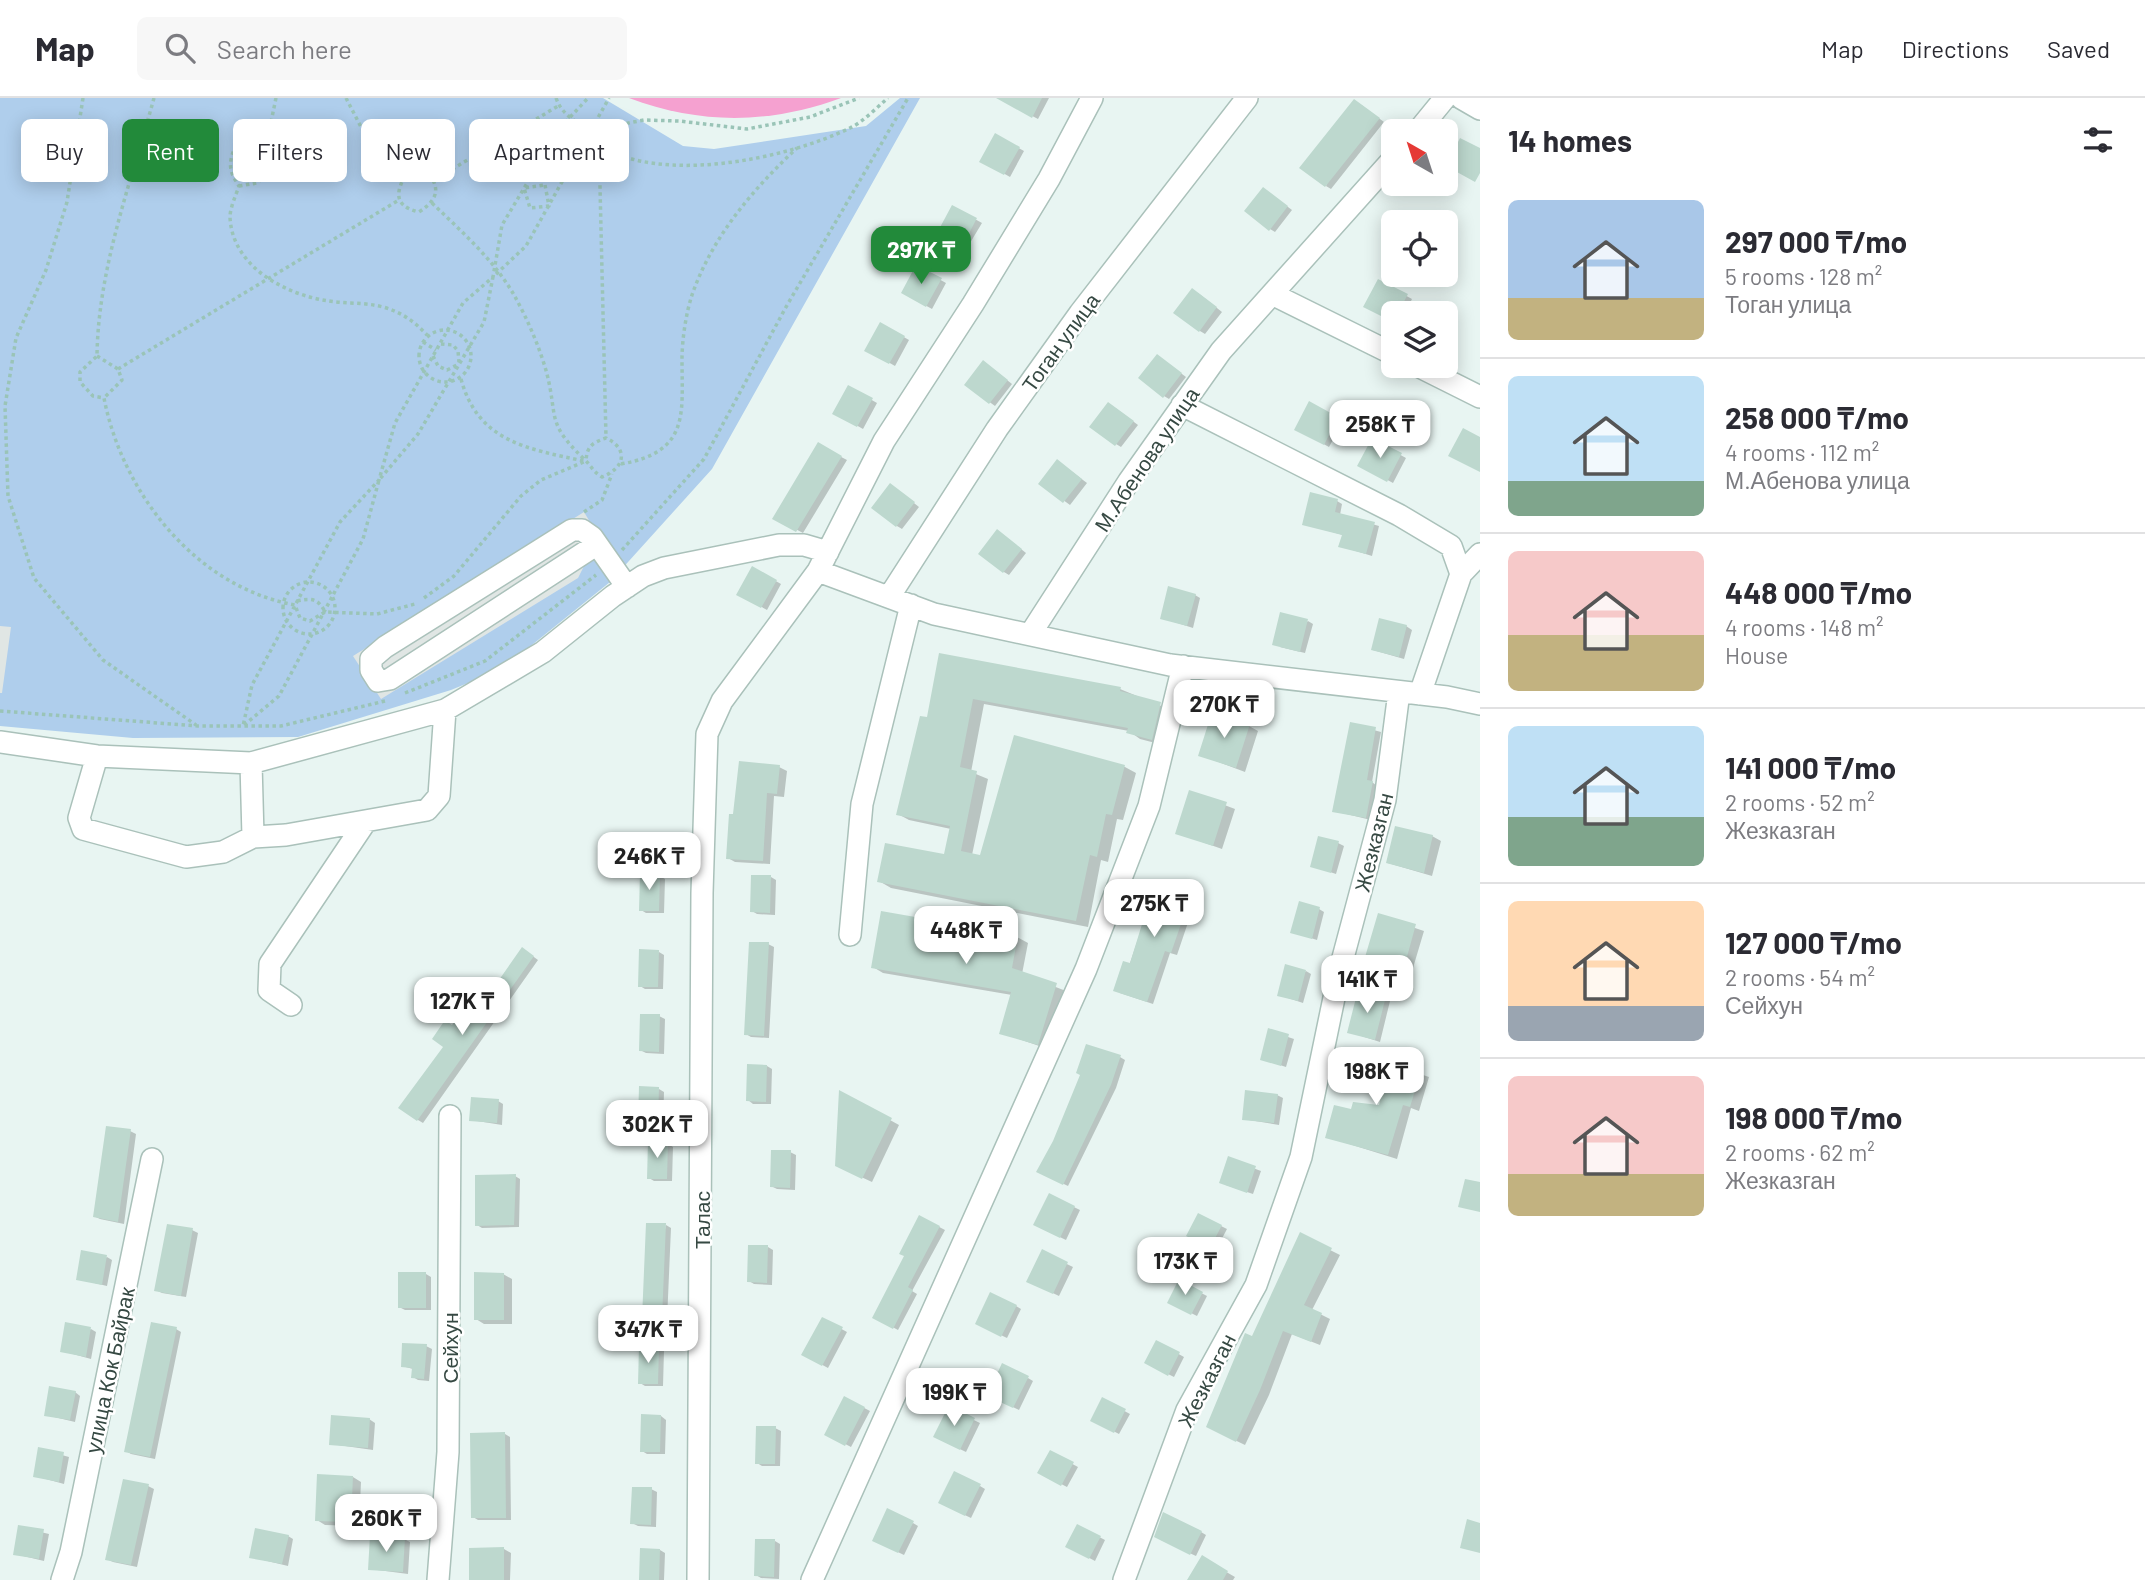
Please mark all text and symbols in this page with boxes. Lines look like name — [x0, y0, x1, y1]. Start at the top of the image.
search box — [137, 17, 627, 80]
text: Map — [35, 28, 95, 68]
icon: search — [161, 29, 199, 67]
text: Search here — [217, 33, 352, 64]
text: Map — [1821, 34, 1864, 63]
text: Directions — [1902, 34, 2009, 63]
text: Saved — [2047, 34, 2110, 63]
chip: Buy — [21, 119, 108, 182]
chip: Rent — [122, 119, 219, 182]
chip: Filters — [233, 119, 347, 182]
chip: New — [361, 119, 455, 182]
chip: Apartment — [469, 119, 629, 182]
north arrow — [1381, 119, 1458, 196]
map controls — [1381, 119, 1458, 378]
icon: filters — [2079, 121, 2117, 159]
text: 14 homes — [1508, 122, 1632, 158]
button: locate — [1381, 210, 1458, 287]
text: 297 000 ₸/mo — [1725, 223, 1907, 259]
pin: 297K ₸ — [864, 226, 978, 286]
icon: home — [1564, 228, 1648, 312]
text: 297K ₸ — [887, 235, 955, 263]
text: 5 rooms · 128 m² — [1725, 262, 1882, 290]
street label: Тоган улица — [1016, 288, 1104, 396]
text: Тоган улица — [1725, 290, 1851, 318]
button: layers — [1381, 301, 1458, 378]
street label: М.Абенова улица — [1088, 382, 1204, 536]
text: 258 000 ₸/mo — [1725, 399, 1909, 435]
pin: 258K ₸ — [1323, 400, 1437, 460]
icon: home — [1564, 404, 1648, 488]
text: 258K ₸ — [1345, 409, 1415, 437]
text: 4 rooms · 112 m² — [1725, 438, 1879, 466]
text: М.Абенова улица — [1725, 466, 1910, 494]
text: 448 000 ₸/mo — [1725, 574, 1912, 610]
icon: home — [1564, 579, 1648, 663]
text: 4 rooms · 148 m² — [1725, 613, 1884, 641]
text: House — [1725, 641, 1788, 669]
pin: 270K ₸ — [1167, 680, 1281, 740]
text: 270K ₸ — [1190, 689, 1258, 717]
text: 141 000 ₸/mo — [1725, 749, 1896, 785]
icon: home — [1564, 754, 1648, 838]
text: 2 rooms · 52 m² — [1725, 788, 1875, 816]
street label: Жезказган — [1349, 790, 1397, 894]
text: Жезказган — [1725, 816, 1836, 844]
pin: 246K ₸ — [592, 832, 706, 892]
text: 246K ₸ — [614, 841, 684, 869]
pin: 275K ₸ — [1097, 880, 1211, 939]
text: 275K ₸ — [1120, 888, 1188, 916]
pin: 448K ₸ — [909, 906, 1023, 966]
text: 448K ₸ — [930, 915, 1002, 943]
text: 127 000 ₸/mo — [1725, 924, 1902, 960]
icon: home — [1564, 929, 1648, 1013]
pin: 141K ₸ — [1310, 956, 1424, 1015]
text: 2 rooms · 54 m² — [1725, 963, 1875, 991]
text: 141K ₸ — [1337, 964, 1397, 992]
pin: 127K ₸ — [405, 978, 519, 1037]
text: 127K ₸ — [430, 986, 494, 1014]
text: Сейхун — [1725, 991, 1803, 1019]
pin: 198K ₸ — [1319, 1048, 1433, 1107]
text: 198K ₸ — [1344, 1056, 1408, 1084]
text: 198 000 ₸/mo — [1725, 1099, 1902, 1135]
pin: 302K ₸ — [600, 1100, 714, 1160]
icon: home — [1564, 1104, 1648, 1188]
text: 302K ₸ — [622, 1109, 692, 1137]
text: 2 rooms · 62 m² — [1725, 1138, 1875, 1166]
text: Жезказган — [1725, 1166, 1836, 1194]
street label: Талас — [689, 1191, 714, 1249]
pin: 173K ₸ — [1128, 1238, 1242, 1297]
text: 173K ₸ — [1153, 1246, 1217, 1274]
street label: улица Кок Байрак — [79, 1284, 139, 1455]
pin: 347K ₸ — [591, 1306, 705, 1365]
street label: Сейхун — [437, 1312, 462, 1384]
text: 347K ₸ — [614, 1314, 682, 1342]
street label: Жезказган — [1172, 1329, 1240, 1431]
pin: 199K ₸ — [897, 1368, 1011, 1428]
text: 199K ₸ — [922, 1377, 986, 1405]
pin: 260K ₸ — [329, 1494, 443, 1554]
text: 260K ₸ — [351, 1503, 421, 1531]

